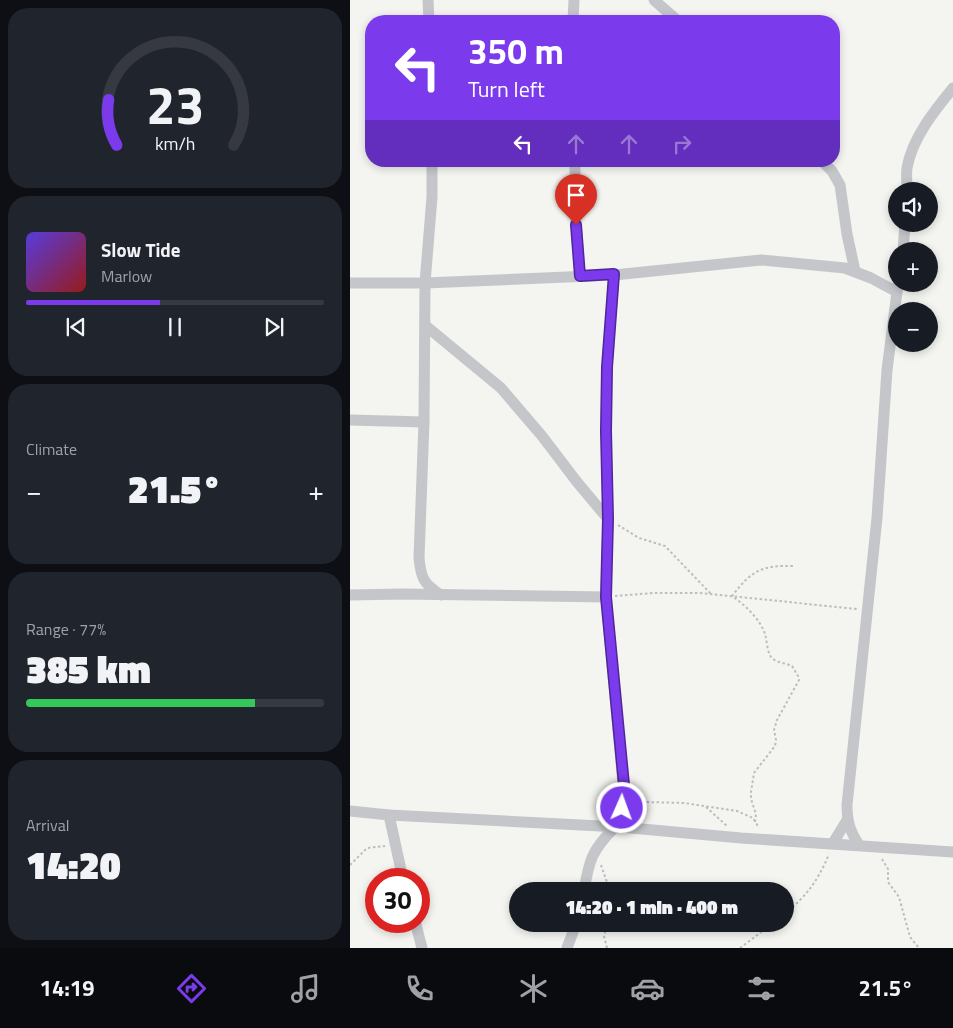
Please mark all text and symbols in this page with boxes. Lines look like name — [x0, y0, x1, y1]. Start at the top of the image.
text: 350 m — [468, 24, 564, 78]
icon: left — [385, 35, 450, 100]
text: 23 — [146, 65, 204, 144]
text: Turn left — [468, 72, 545, 106]
text: km/h — [155, 130, 195, 157]
icon: left — [509, 130, 537, 158]
icon: ahead — [562, 130, 590, 158]
icon: ahead — [615, 130, 643, 158]
icon: right — [668, 130, 696, 158]
pin — [555, 174, 597, 225]
icon: arrive — [562, 181, 590, 209]
map controls — [888, 182, 938, 352]
button: sound — [888, 182, 938, 232]
text: Slow Tide — [101, 235, 180, 264]
button: + — [888, 242, 938, 292]
text: Marlow — [101, 264, 152, 288]
button: − — [888, 302, 938, 352]
icon: previous — [62, 313, 90, 341]
icon: pause — [161, 313, 189, 341]
icon: next — [260, 313, 288, 341]
text: Climate — [26, 437, 77, 461]
text: 21.5° — [128, 460, 222, 518]
text: − — [26, 469, 42, 512]
text: + — [308, 469, 324, 512]
text: Range · 77% — [26, 617, 106, 641]
text: 385 km — [26, 640, 151, 698]
position arrow — [595, 781, 647, 833]
text: Arrival — [26, 813, 69, 837]
text: 14:20 — [26, 836, 121, 894]
speed limit sign: 30 — [365, 868, 430, 933]
text: 14:20 · 1 min · 400 m — [565, 892, 738, 921]
text: 14:19 — [40, 971, 94, 1005]
icon: directions — [174, 971, 209, 1006]
icon: music — [288, 971, 323, 1006]
icon: phone — [402, 971, 437, 1006]
icon: climate — [516, 971, 551, 1006]
icon: car — [630, 971, 665, 1006]
icon: filters — [744, 971, 779, 1006]
text: 21.5° — [858, 971, 913, 1005]

